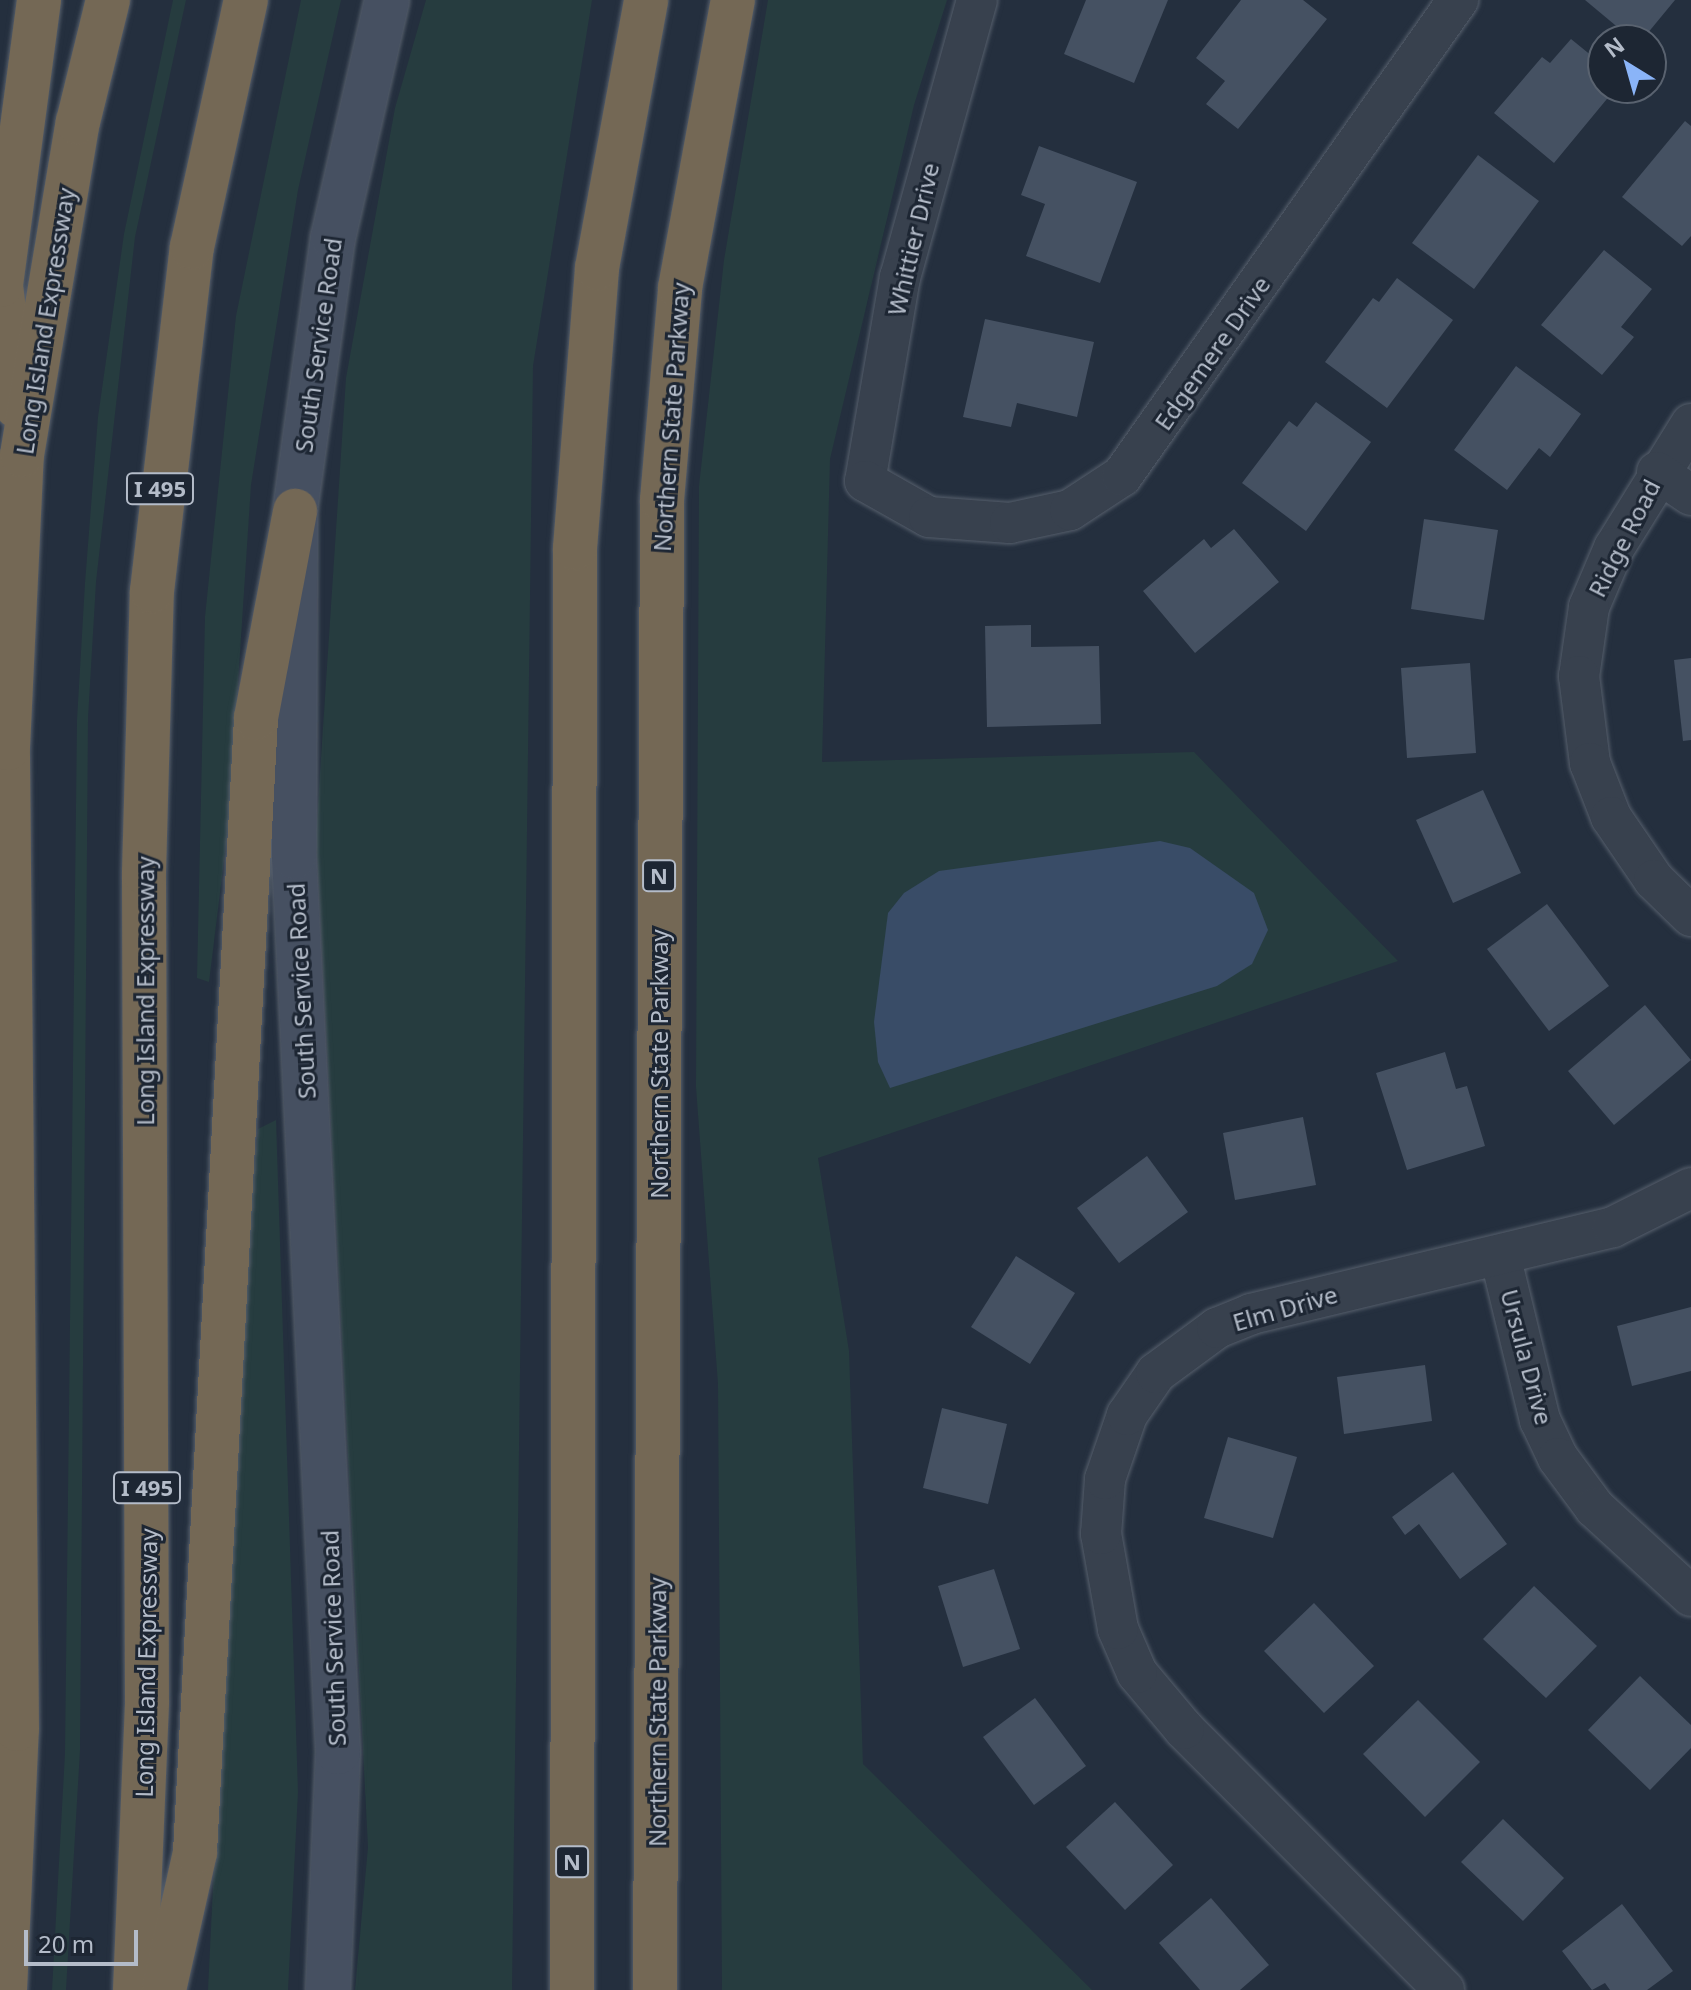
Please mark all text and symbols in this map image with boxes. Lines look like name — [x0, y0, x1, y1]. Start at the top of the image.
north arrow — [1587, 24, 1667, 104]
text: N — [1598, 29, 1630, 64]
street label: Whittier Drive — [881, 160, 945, 318]
street label: Long Island Expressway — [10, 186, 80, 456]
street label: South Service Road — [289, 236, 347, 454]
street label: Edgemere Drive — [1148, 271, 1276, 435]
street label: Northern State Parkway — [647, 281, 695, 553]
road number: I 495 — [124, 471, 196, 507]
street label: Ridge Road — [1582, 474, 1666, 602]
street label: Long Island Expressway — [131, 856, 159, 1126]
road number: N — [641, 858, 677, 894]
street label: South Service Road — [281, 882, 321, 1100]
street label: Northern State Parkway — [645, 929, 673, 1199]
street label: Elm Drive — [1229, 1279, 1341, 1337]
street label: Ursula Drive — [1495, 1286, 1559, 1428]
road number: I 495 — [111, 1470, 183, 1506]
street label: Long Island Expressway — [129, 1528, 163, 1798]
street label: South Service Road — [315, 1529, 351, 1747]
street label: Northern State Parkway — [643, 1577, 671, 1847]
road number: N — [554, 1844, 590, 1880]
scale bar — [28, 1914, 142, 1964]
text: 20 m — [38, 1927, 94, 1960]

